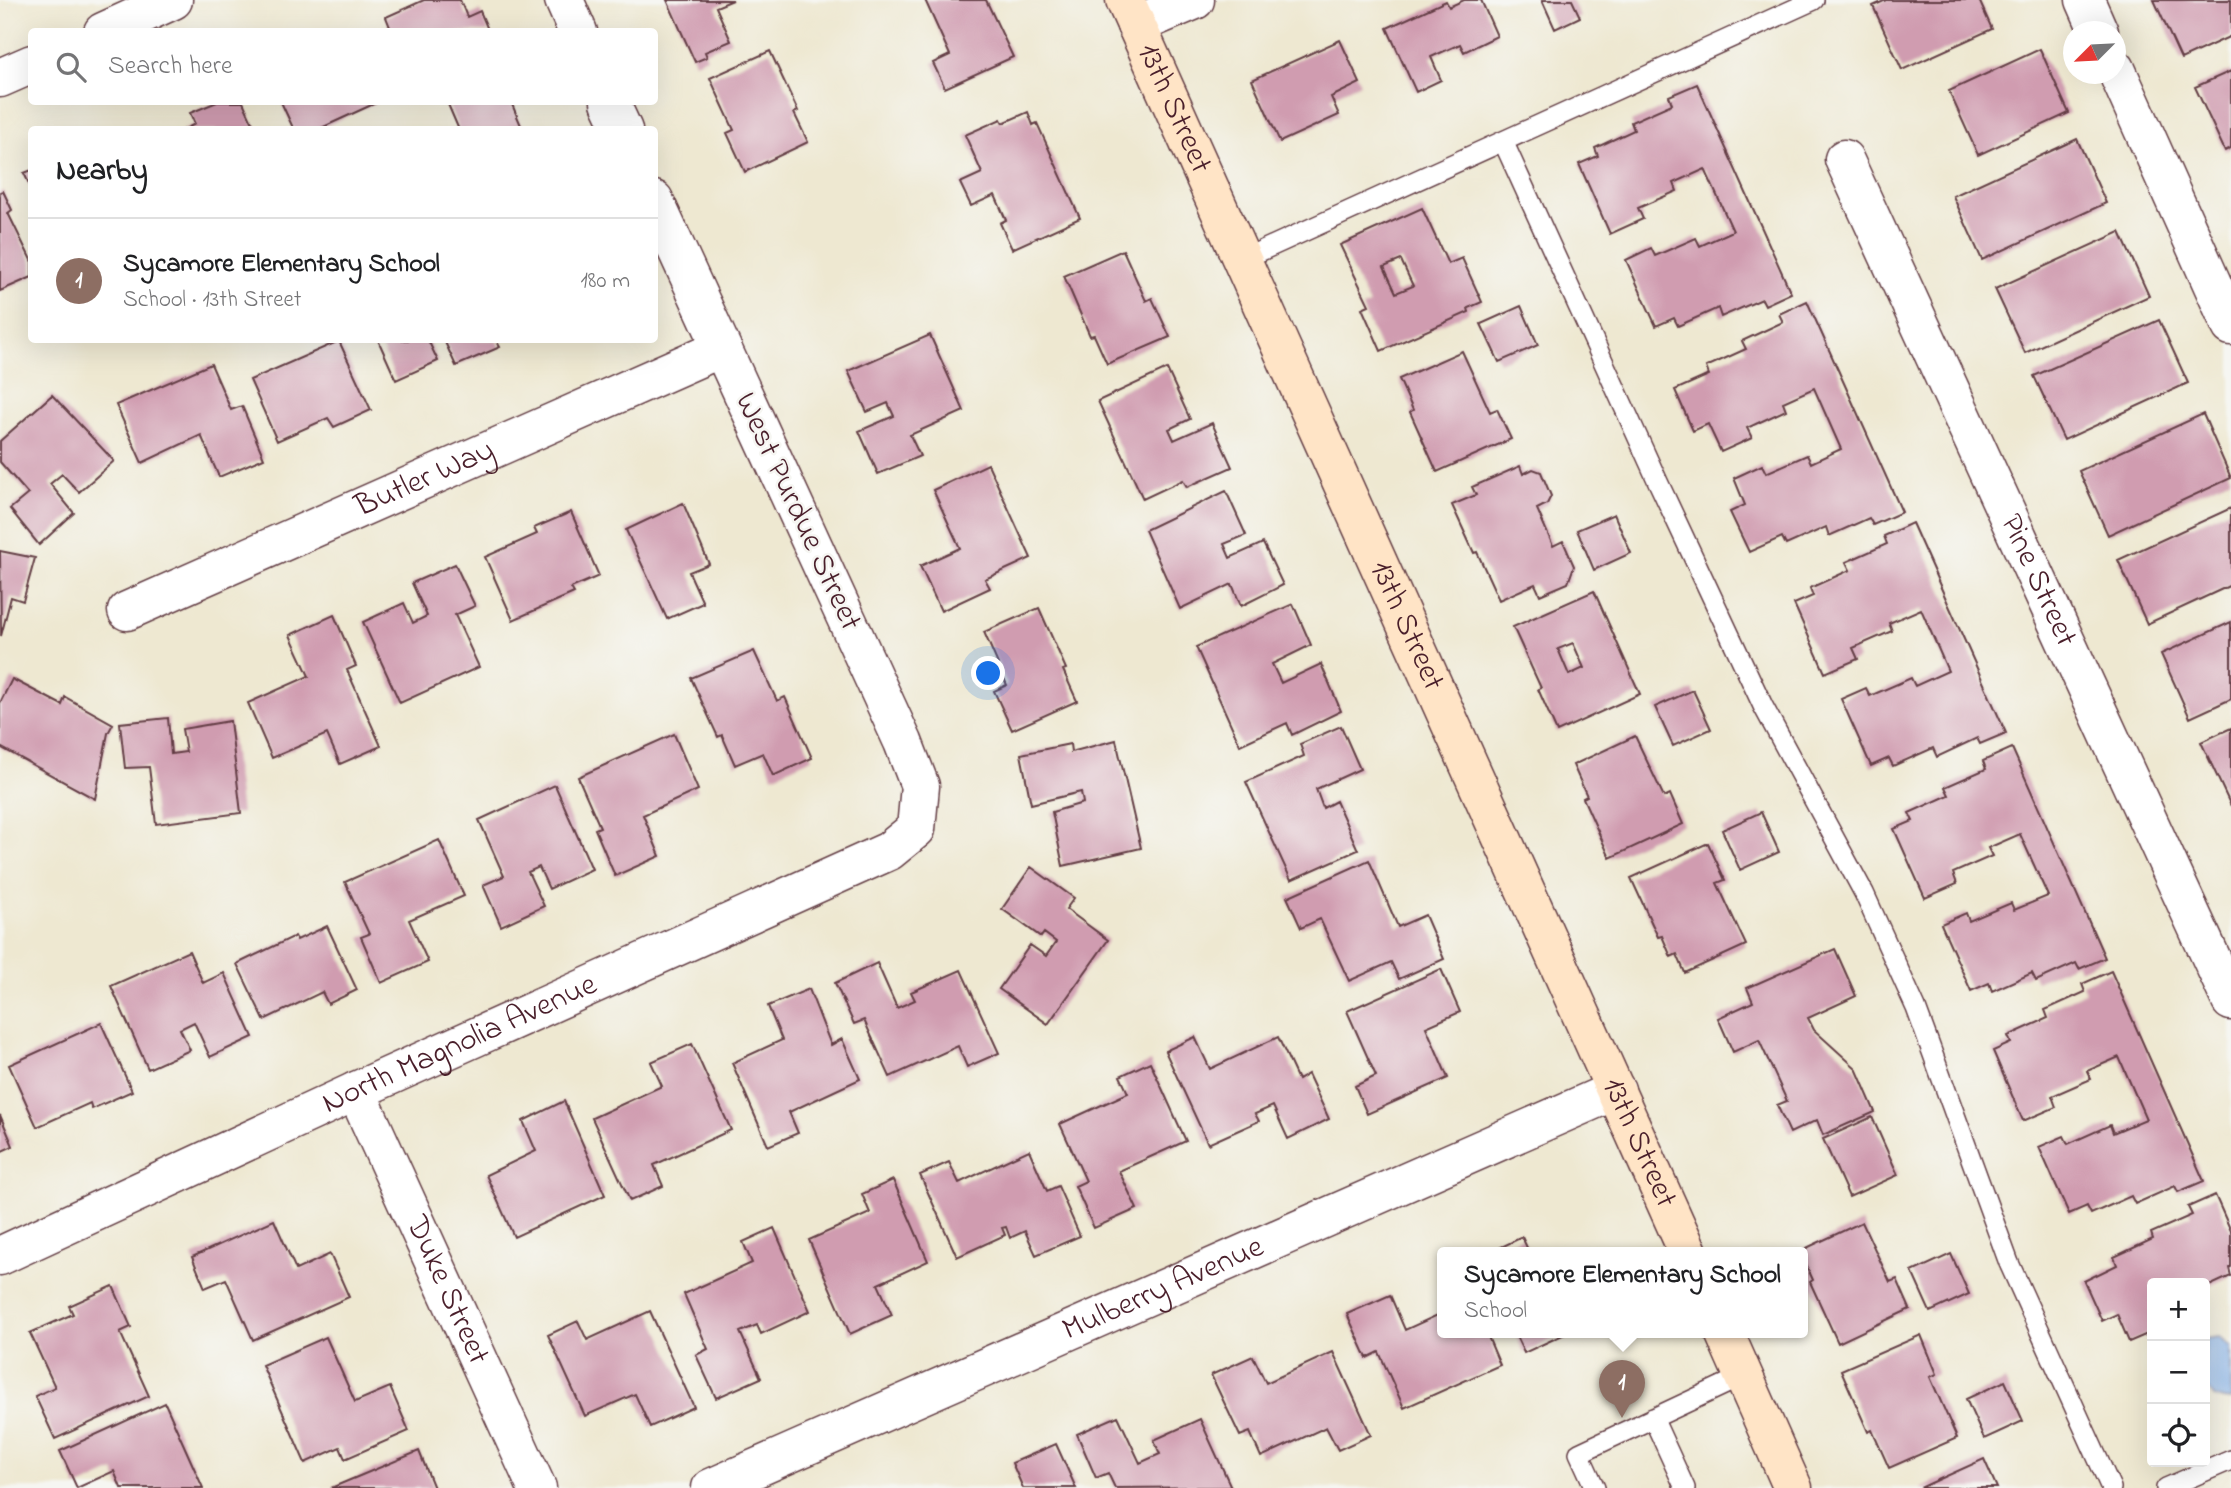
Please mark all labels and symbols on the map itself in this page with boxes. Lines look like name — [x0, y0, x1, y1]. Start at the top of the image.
north arrow — [2063, 21, 2126, 84]
street label: 13th Street — [1124, 36, 1224, 181]
street label: West Purdue Street — [721, 385, 873, 639]
street label: Butler Way — [347, 428, 502, 531]
street label: Pine Street — [1987, 507, 2089, 655]
street label: 13th Street — [1357, 553, 1456, 698]
your location — [971, 656, 1005, 690]
street label: North Magnolia Avenue — [315, 962, 605, 1127]
street label: 13th Street — [1589, 1070, 1689, 1216]
street label: Duke Street — [392, 1207, 501, 1372]
street label: Mulberry Avenue — [1055, 1224, 1272, 1354]
pin: 1 — [1599, 1360, 1645, 1418]

